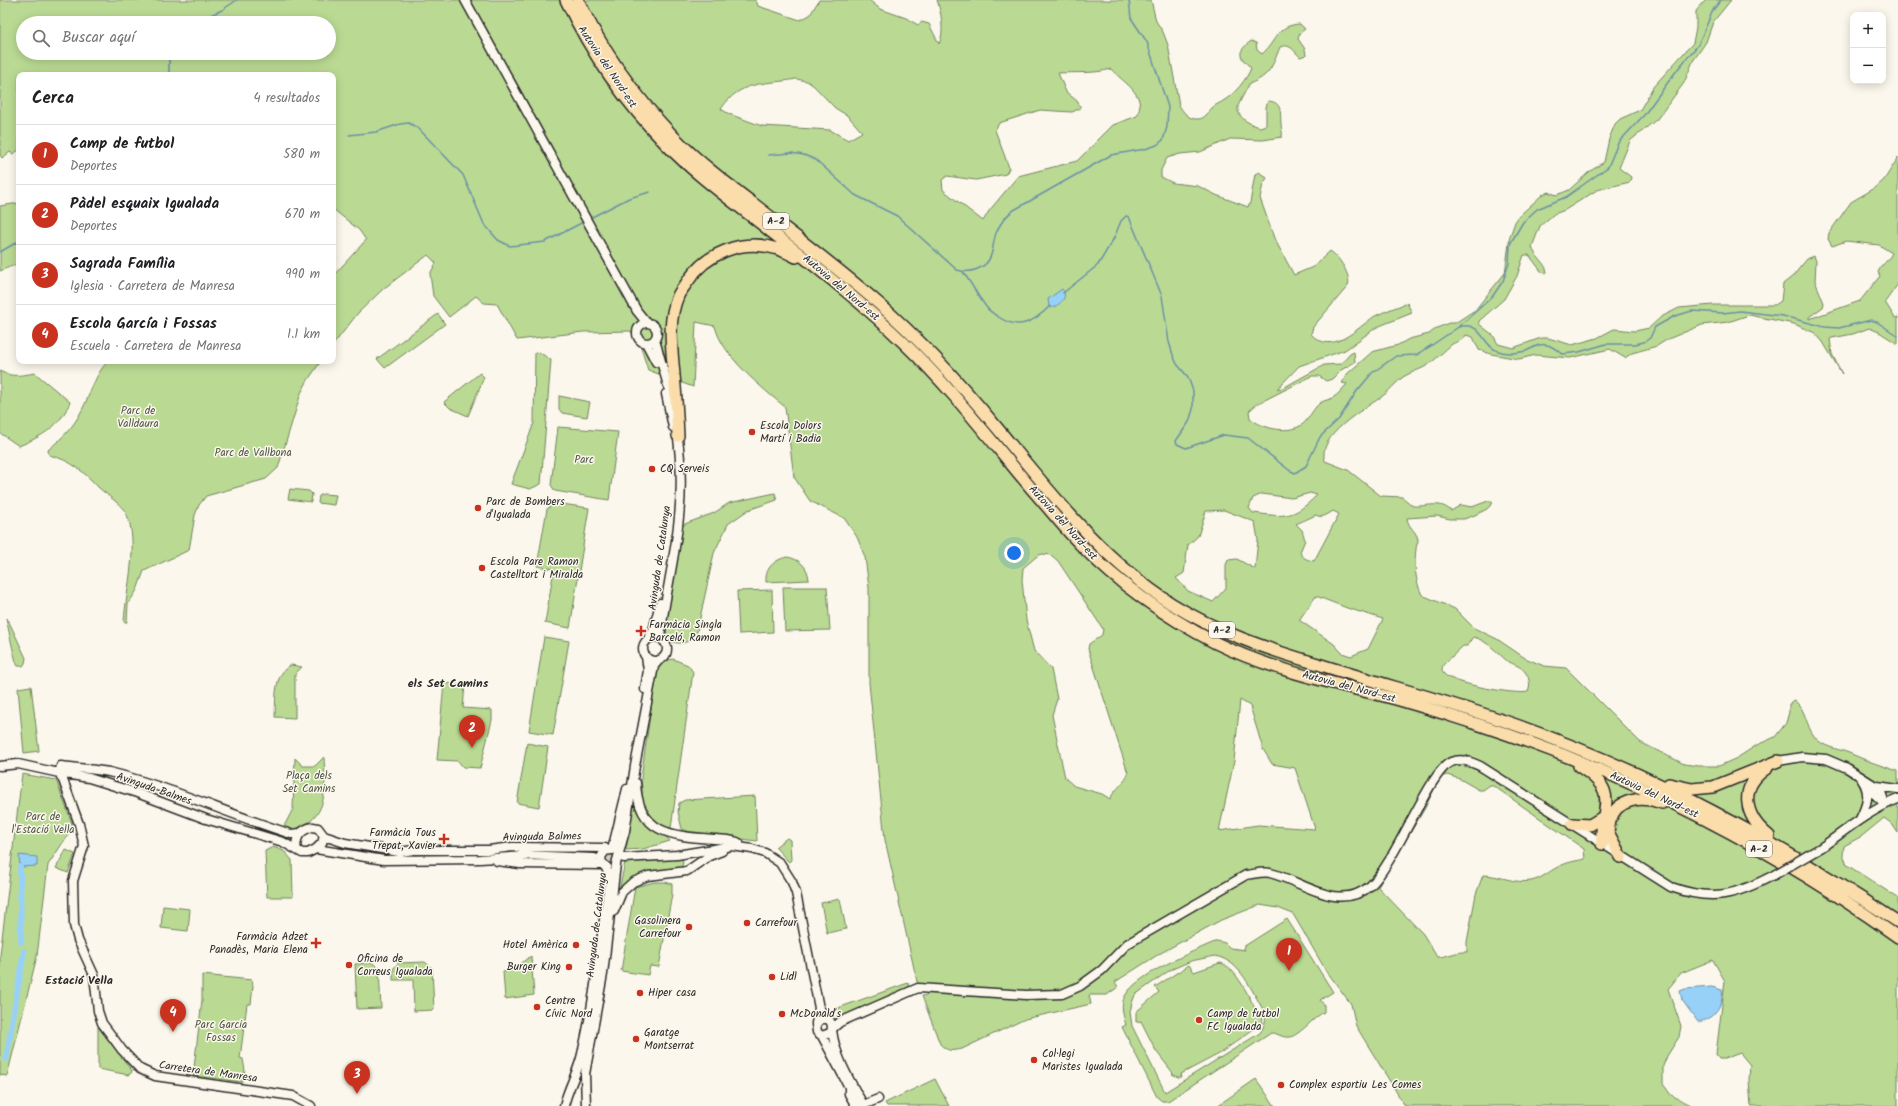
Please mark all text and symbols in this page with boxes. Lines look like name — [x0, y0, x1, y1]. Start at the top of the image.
map controls — [1850, 12, 1886, 84]
button: + — [1850, 12, 1886, 48]
search box — [16, 16, 336, 60]
street label: Autovia del Nord-est — [573, 22, 642, 112]
text: Buscar aquí — [62, 26, 135, 50]
icon: search — [30, 27, 52, 49]
button: − — [1850, 48, 1886, 84]
text: Cerca — [32, 85, 74, 112]
text: 4 resultados — [253, 88, 320, 109]
text: Camp de futbol — [70, 132, 174, 156]
text: 1 — [43, 144, 47, 165]
text: 580 m — [283, 144, 320, 165]
text: Deportes — [70, 156, 117, 177]
text: Pàdel esquaix Igualada — [70, 192, 219, 216]
text: 2 — [41, 204, 49, 225]
text: 670 m — [285, 204, 320, 225]
road number: A-2 — [763, 213, 789, 229]
text: Deportes — [70, 216, 117, 237]
street label: Autovia del Nord-est — [798, 250, 884, 326]
text: Sagrada Família — [70, 252, 175, 276]
text: 3 — [41, 264, 49, 285]
text: 990 m — [285, 264, 320, 285]
text: Iglesia · Carretera de Manresa — [70, 276, 235, 297]
text: Escola García i Fossas — [70, 312, 217, 336]
text: 4 — [41, 324, 49, 345]
text: 1.1 km — [287, 324, 320, 345]
text: Escuela · Carretera de Manresa — [70, 336, 241, 357]
park label: Parc de Valldaura — [117, 402, 159, 433]
place label: Escola Dolors Martí i Badia — [760, 417, 822, 448]
marker: Escola Dolors Martí i Badia — [747, 427, 757, 437]
park label: Parc de Vallbona — [214, 444, 292, 462]
park label: Parc — [574, 451, 594, 469]
place label: CQ Serveis — [660, 460, 710, 478]
marker: CQ Serveis — [647, 464, 657, 474]
street label: Autovia del Nord-est — [1024, 481, 1102, 565]
place label: Parc de Bombers d'Igualada — [486, 493, 565, 524]
marker: Parc de Bombers d'Igualada — [473, 503, 483, 513]
street label: Avinguda de Catalunya — [644, 504, 676, 612]
your location — [1004, 543, 1024, 563]
place label: Escola Pare Ramon Castelltort i Miralda — [490, 553, 583, 584]
marker: Escola Pare Ramon Castelltort i Miralda — [477, 563, 487, 573]
place label: Farmàcia Singla Barceló, Ramon — [649, 616, 722, 647]
road number: A-2 — [1209, 622, 1235, 638]
marker: Farmàcia Singla Barceló, Ramon — [636, 626, 646, 636]
street label: Autovia del Nord-est — [1300, 666, 1398, 708]
district label: els Set Camins — [408, 674, 489, 693]
pin: 2 — [459, 715, 485, 748]
park label: Plaça dels Set Camins — [282, 767, 336, 798]
street label: Autovia del Nord-est — [1607, 767, 1702, 824]
street label: Avinguda Balmes — [114, 768, 194, 810]
park label: Parc de l'Estació Vella — [11, 808, 75, 839]
place label: Farmàcia Tous Trepat, Xavier — [370, 824, 437, 855]
street label: Avinguda Balmes — [503, 827, 582, 847]
marker: Farmàcia Tous Trepat, Xavier — [439, 834, 449, 844]
road number: A-2 — [1746, 841, 1772, 857]
street label: Avinguda de Catalunya — [582, 872, 612, 978]
place label: Gasolinera Carrefour — [635, 912, 682, 943]
place label: Carrefour — [755, 914, 798, 932]
marker: Carrefour — [742, 918, 752, 928]
marker: Gasolinera Carrefour — [684, 922, 694, 932]
place label: Farmàcia Adzet Panadès, Maria Elena — [209, 928, 309, 959]
place label: Hotel Amèrica — [503, 936, 568, 954]
marker: Farmàcia Adzet Panadès, Maria Elena — [311, 938, 321, 948]
pin: 1 — [1276, 938, 1302, 971]
marker: Hotel Amèrica — [571, 940, 581, 950]
place label: Oficina de Correus Igualada — [357, 950, 433, 981]
place label: Burger King — [507, 958, 561, 976]
marker: Oficina de Correus Igualada — [344, 960, 354, 970]
marker: Burger King — [564, 962, 574, 972]
place label: Lidl — [780, 968, 797, 986]
district label: Estació Vella — [45, 971, 113, 990]
marker: Lidl — [767, 972, 777, 982]
place label: Hiper casa — [648, 984, 696, 1002]
marker: Hiper casa — [635, 988, 645, 998]
place label: Centre Cívic Nord — [545, 992, 593, 1023]
pin: 4 — [160, 999, 186, 1032]
marker: Centre Cívic Nord — [532, 1002, 542, 1012]
place label: McDonald's — [790, 1005, 841, 1023]
place label: Camp de futbol FC Igualada — [1207, 1005, 1279, 1036]
marker: McDonald's — [777, 1009, 787, 1019]
marker: Camp de futbol FC Igualada — [1194, 1015, 1204, 1025]
park label: Parc Garcia Fossas — [195, 1016, 247, 1047]
place label: Garatge Montserrat — [644, 1024, 695, 1055]
marker: Garatge Montserrat — [631, 1034, 641, 1044]
place label: Col·legi Maristes Igualada — [1042, 1045, 1123, 1076]
marker: Col·legi Maristes Igualada — [1029, 1055, 1039, 1065]
street label: Carretera de Manresa — [158, 1056, 258, 1088]
pin: 3 — [344, 1061, 370, 1094]
place label: Complex esportiu Les Comes — [1289, 1076, 1422, 1094]
marker: Complex esportiu Les Comes — [1276, 1080, 1286, 1090]

